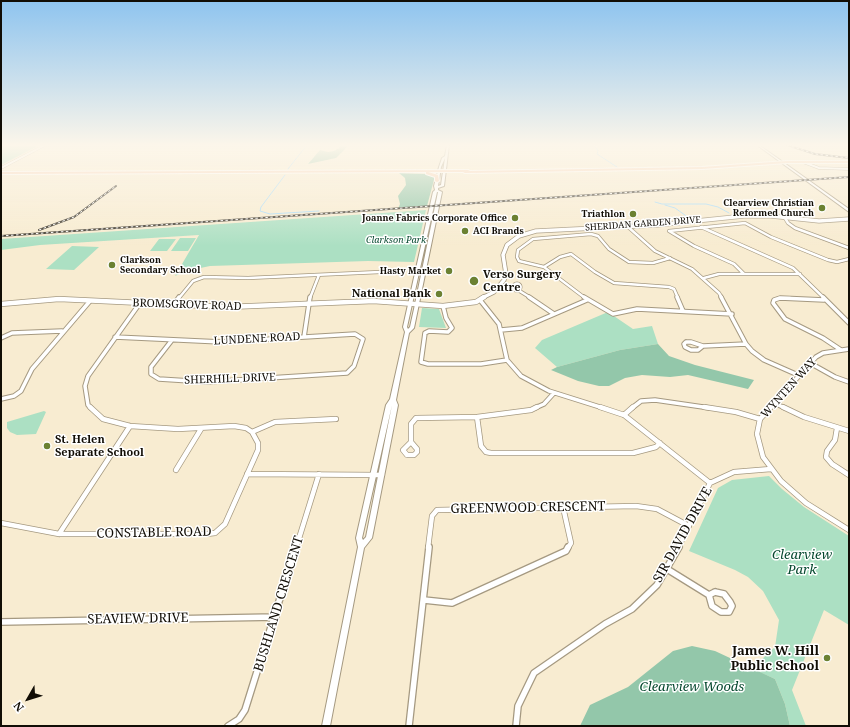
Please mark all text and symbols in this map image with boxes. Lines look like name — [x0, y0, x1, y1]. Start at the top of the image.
place label: Clearview Christian Reformed Church — [723, 198, 814, 219]
marker: Clearview Christian Reformed Church — [817, 203, 827, 213]
place label: Triathlon — [582, 209, 625, 219]
marker: Triathlon — [628, 209, 638, 219]
place label: Joanne Fabrics Corporate Office — [362, 213, 507, 223]
marker: Joanne Fabrics Corporate Office — [510, 213, 520, 223]
street label: SHERIDAN GARDEN DRIVE — [585, 215, 701, 233]
marker: ACI Brands — [460, 226, 470, 236]
place label: ACI Brands — [473, 226, 524, 236]
park label: Clarkson Park — [366, 235, 426, 245]
place label: Clarkson Secondary School — [120, 255, 200, 276]
marker: Clarkson Secondary School — [107, 260, 117, 270]
place label: Hasty Market — [380, 266, 441, 276]
marker: Hasty Market — [444, 266, 454, 276]
place label: Verso Surgery Centre — [483, 268, 561, 294]
marker: Verso Surgery Centre — [468, 275, 480, 287]
place label: National Bank — [352, 287, 431, 301]
marker: National Bank — [434, 289, 444, 299]
street label: BROMSGROVE ROAD — [132, 296, 242, 314]
street label: LUNDENE ROAD — [213, 330, 301, 348]
street label: WYNTEN WAY — [759, 355, 819, 421]
street label: SHERHILL DRIVE — [184, 371, 276, 387]
place label: St. Helen Separate School — [55, 433, 144, 459]
marker: St. Helen Separate School — [42, 441, 52, 451]
street label: SIR DAVID DRIVE — [650, 484, 716, 586]
street label: GREENWOOD CRESCENT — [450, 499, 606, 517]
street label: CONSTABLE ROAD — [96, 524, 212, 542]
street label: BUSHLAND CRESCENT — [251, 534, 307, 674]
park label: Clearview Park — [772, 547, 832, 578]
street label: SEAVIEW DRIVE — [87, 610, 189, 628]
place label: James W. Hill Public School — [731, 643, 819, 674]
marker: James W. Hill Public School — [822, 653, 832, 663]
north arrow — [8, 679, 48, 719]
park label: Clearview Woods — [640, 679, 744, 695]
text: N — [10, 699, 27, 715]

